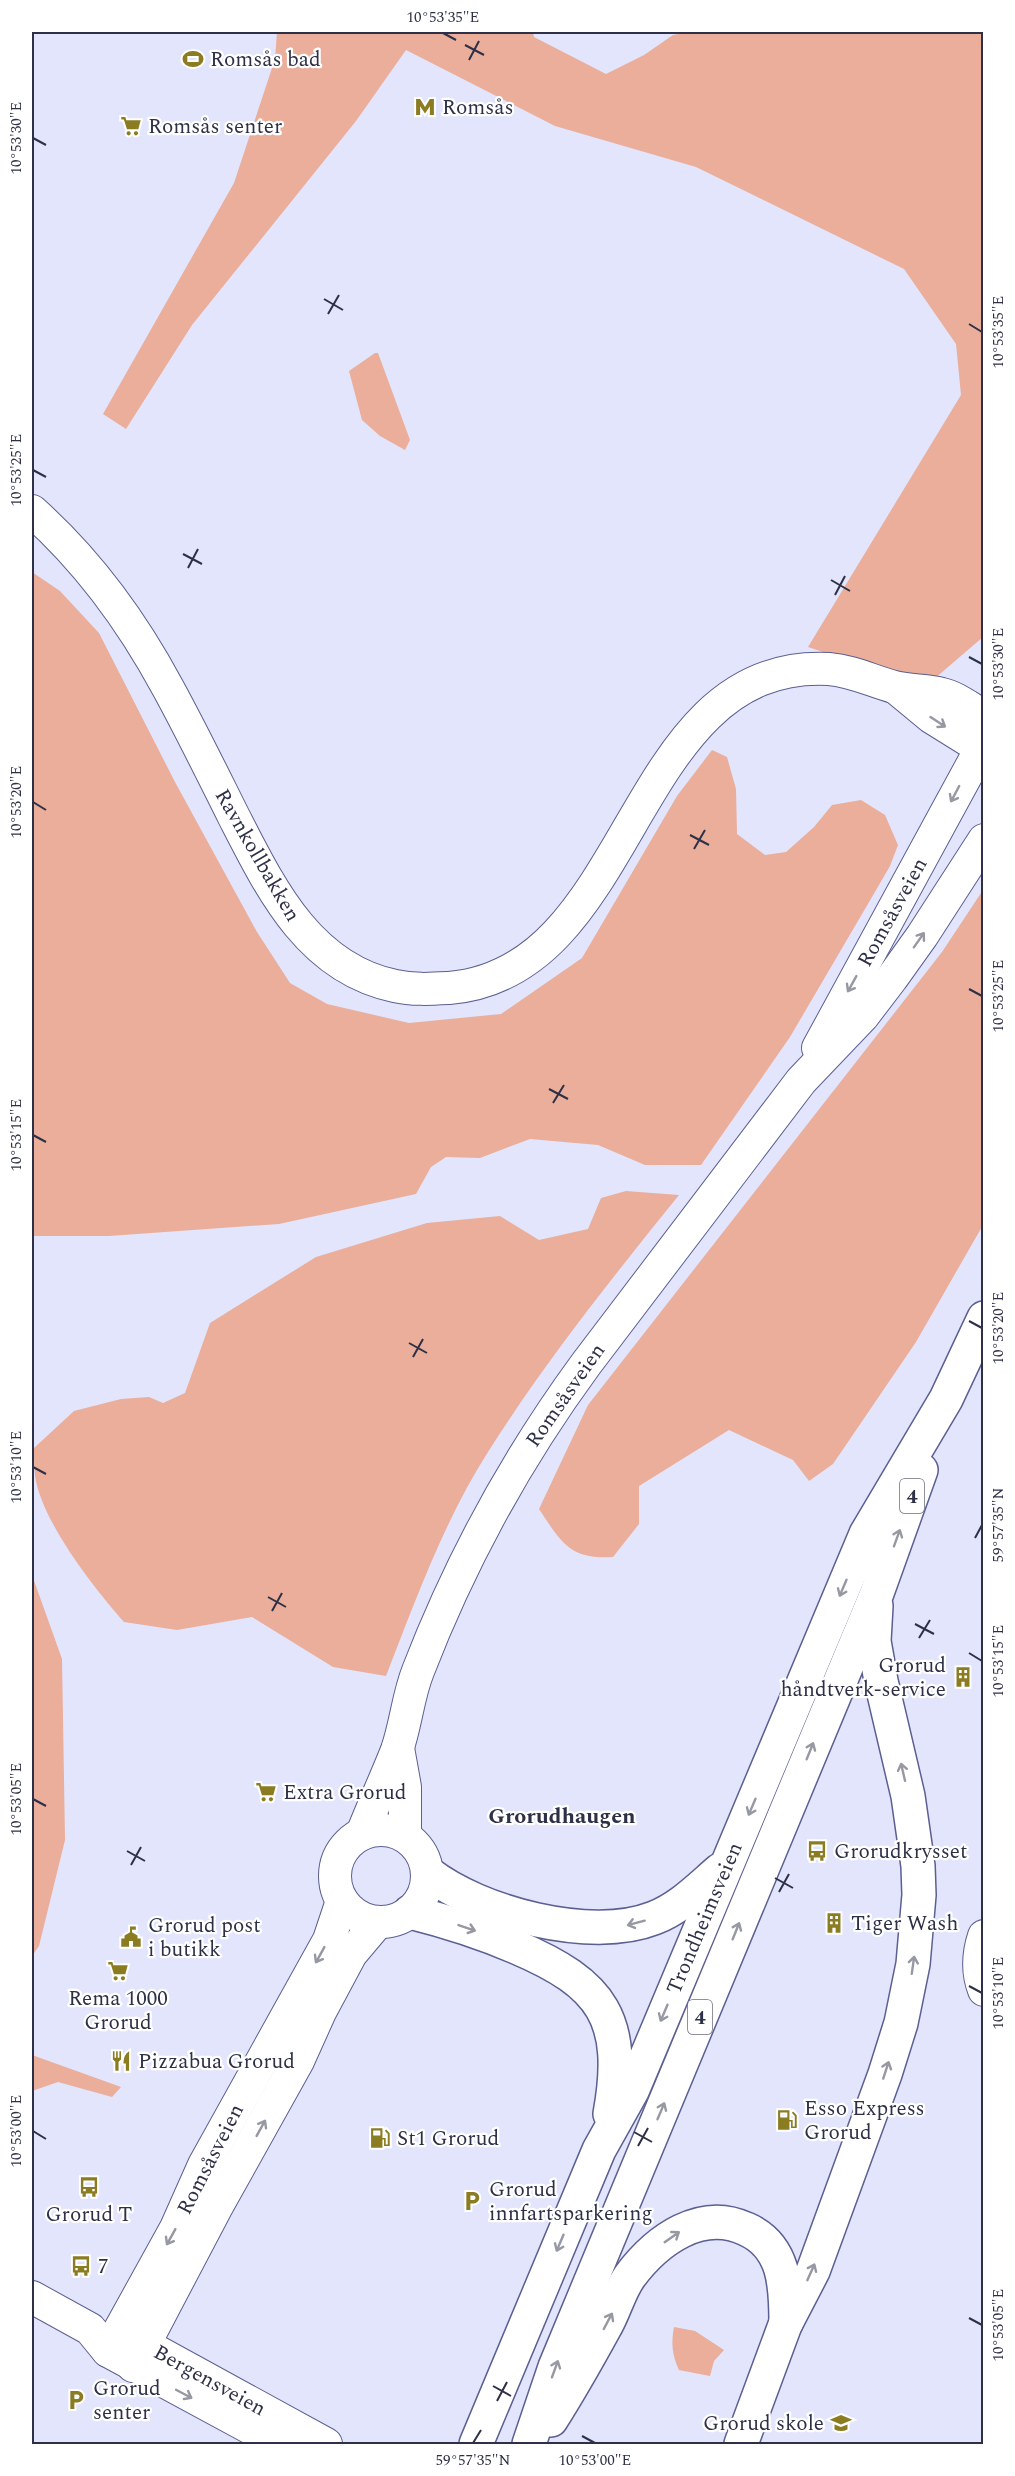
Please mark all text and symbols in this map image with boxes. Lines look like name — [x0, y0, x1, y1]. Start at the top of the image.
text: 10°53'35"E — [407, 6, 479, 29]
place label: Romsås bad — [210, 44, 321, 76]
sports icon: Romsås bad — [181, 47, 205, 71]
place label: Romsås — [442, 92, 514, 124]
metro station icon: Romsås — [413, 95, 437, 119]
text: 10°53'30"E — [5, 102, 28, 174]
place label: Romsås senter — [148, 111, 282, 143]
supermarket icon: Romsås senter — [119, 114, 143, 138]
text: 10°53'35"E — [987, 296, 1010, 368]
text: 10°53'25"E — [5, 434, 28, 506]
text: 10°53'30"E — [987, 628, 1010, 700]
one-way arrow — [929, 716, 946, 728]
text: 10°53'20"E — [5, 766, 28, 838]
street label: Ravnkollbakken — [206, 783, 308, 928]
one-way arrow — [949, 785, 961, 802]
street label: Romsåsveien — [850, 852, 936, 973]
one-way arrow — [913, 932, 925, 948]
text: 10°53'25"E — [987, 960, 1010, 1032]
one-way arrow — [846, 975, 858, 992]
text: 10°53'15"E — [5, 1099, 28, 1171]
text: 10°53'20"E — [987, 1292, 1010, 1364]
street label: Romsåsveien — [518, 1337, 614, 1454]
text: 10°53'10"E — [5, 1431, 28, 1503]
road number: 4 — [900, 1479, 924, 1513]
text: 59°57'35"N — [987, 1487, 1010, 1563]
one-way arrow — [893, 1529, 904, 1548]
one-way arrow — [837, 1578, 848, 1597]
text: 10°53'15"E — [987, 1625, 1010, 1697]
place label: Grorud håndtverk-service — [780, 1650, 946, 1706]
building icon: Grorud håndtverk-service — [951, 1665, 975, 1689]
one-way arrow — [805, 1742, 816, 1761]
text: 10°53'05"E — [5, 1763, 28, 1835]
one-way arrow — [896, 1763, 908, 1782]
place label: Extra Grorud — [283, 1777, 406, 1809]
supermarket icon: Extra Grorud — [254, 1780, 278, 1804]
one-way arrow — [745, 1798, 756, 1816]
district label: Grorudhaugen — [488, 1800, 636, 1833]
place label: Grorudkrysset — [834, 1836, 967, 1868]
street label: Trondheimsveien — [658, 1837, 751, 1999]
bus stop icon: Grorudkrysset — [805, 1839, 829, 1863]
place label: Tiger Wash — [851, 1908, 958, 1940]
place label: Grorud post i butikk — [148, 1910, 261, 1966]
building icon: Tiger Wash — [822, 1911, 846, 1935]
one-way arrow — [627, 1918, 646, 1930]
one-way arrow — [731, 1922, 742, 1941]
one-way arrow — [457, 1923, 476, 1934]
public building icon: Grorud post i butikk — [119, 1925, 143, 1949]
one-way arrow — [314, 1946, 326, 1963]
one-way arrow — [907, 1956, 918, 1976]
text: 10°53'10"E — [987, 1957, 1010, 2029]
supermarket icon: Rema 1000 Grorud — [106, 1959, 130, 1983]
place label: Rema 1000 Grorud — [68, 1983, 168, 2039]
road number: 4 — [688, 2000, 712, 2034]
one-way arrow — [658, 2003, 669, 2022]
place label: Pizzabua Grorud — [138, 2046, 295, 2078]
restaurant icon: Pizzabua Grorud — [109, 2049, 133, 2073]
one-way arrow — [881, 2061, 892, 2080]
place label: Esso Express Grorud — [804, 2093, 925, 2149]
text: 10°53'00"E — [5, 2095, 28, 2167]
street label: Romsåsveien — [169, 2098, 253, 2221]
one-way arrow — [656, 2103, 667, 2121]
fuel station icon: Esso Express Grorud — [775, 2108, 799, 2132]
one-way arrow — [256, 2120, 268, 2137]
place label: St1 Grorud — [397, 2123, 499, 2155]
fuel station icon: St1 Grorud — [368, 2126, 392, 2150]
place label: Grorud innfartsparkering — [489, 2174, 653, 2230]
bus stop icon: Grorud T — [77, 2175, 101, 2199]
parking icon: Grorud innfartsparkering — [460, 2189, 484, 2213]
place label: Grorud T — [45, 2199, 133, 2231]
one-way arrow — [165, 2228, 177, 2245]
one-way arrow — [663, 2231, 679, 2243]
one-way arrow — [554, 2234, 565, 2252]
place label: 7 — [98, 2251, 109, 2283]
bus stop icon: 7 — [69, 2254, 93, 2278]
one-way arrow — [806, 2264, 817, 2282]
text: 10°53'05"E — [987, 2289, 1010, 2361]
one-way arrow — [603, 2313, 614, 2331]
street label: Bergensveien — [147, 2337, 272, 2425]
one-way arrow — [550, 2360, 561, 2379]
place label: Grorud senter — [93, 2373, 161, 2429]
parking icon: Grorud senter — [64, 2388, 88, 2412]
one-way arrow — [175, 2389, 193, 2400]
place label: Grorud skole — [703, 2408, 824, 2440]
school or university icon: Grorud skole — [829, 2411, 853, 2435]
text: 59°57'35"N — [436, 2449, 511, 2472]
text: 10°53'00"E — [559, 2449, 631, 2472]

